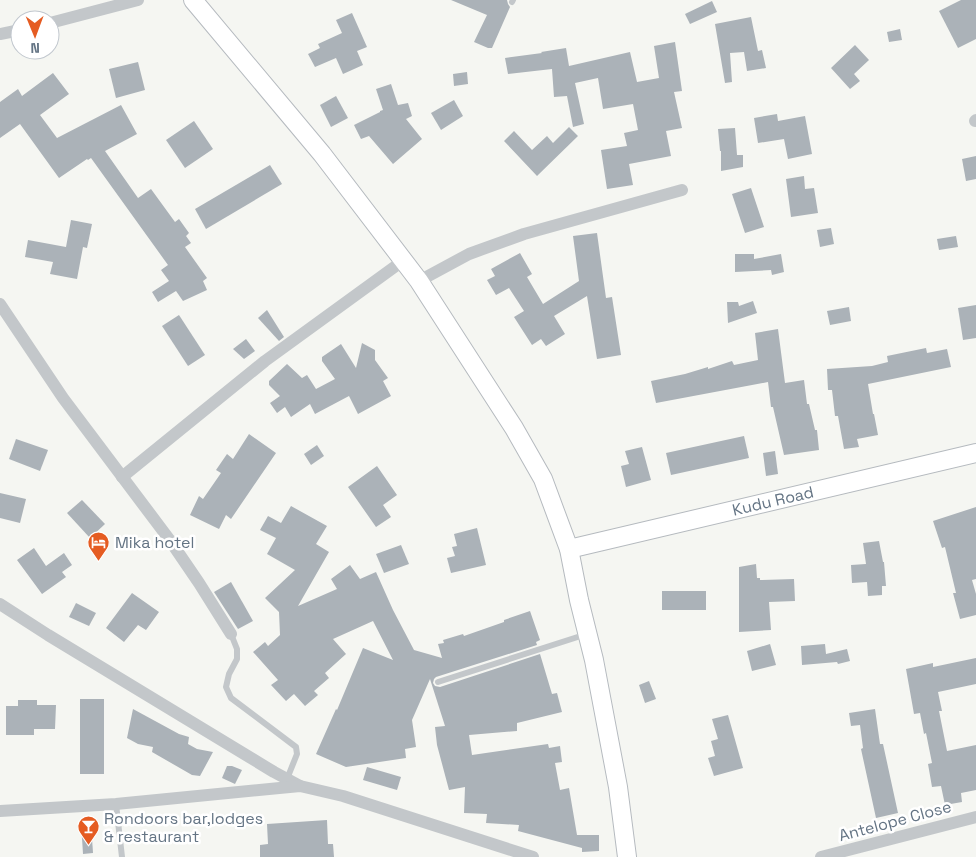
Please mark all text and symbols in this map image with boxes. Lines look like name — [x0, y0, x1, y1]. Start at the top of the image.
north arrow — [10, 10, 60, 60]
text: N — [30, 39, 40, 57]
street label: Kudu Road — [730, 481, 816, 521]
hotel icon: Mika hotel — [87, 530, 111, 561]
place label: Mika hotel — [115, 532, 194, 553]
street label: Antelope Close — [836, 796, 954, 846]
place label: Rondoors bar,lodges & restaurant — [104, 808, 263, 847]
bar icon: Rondoors bar,lodges & restaurant — [76, 815, 100, 846]

